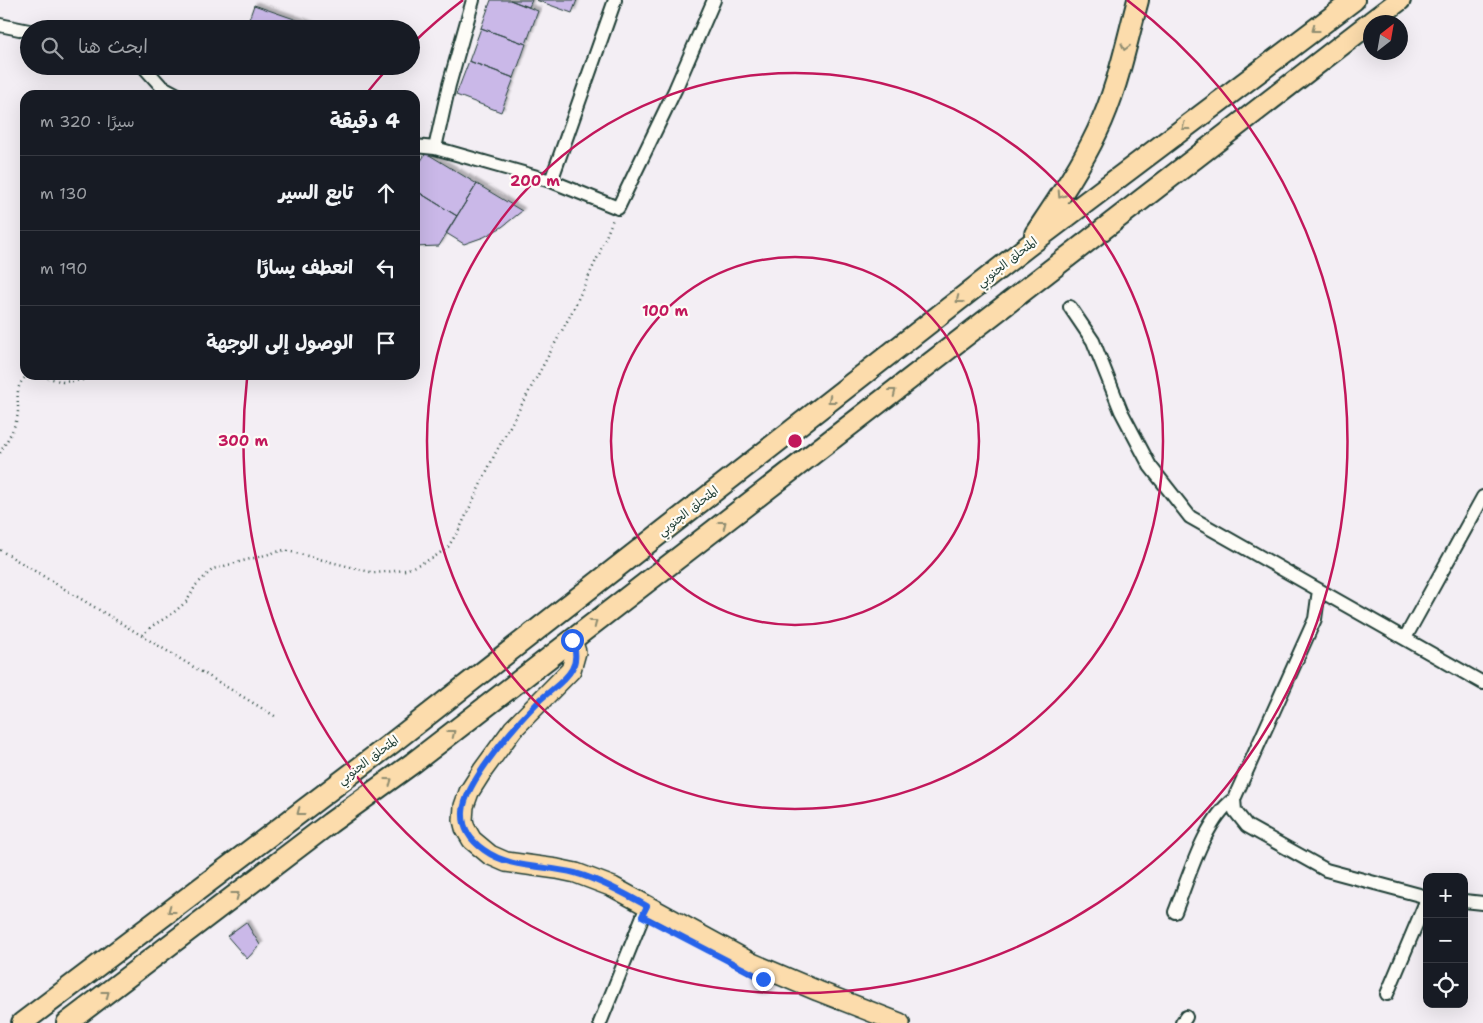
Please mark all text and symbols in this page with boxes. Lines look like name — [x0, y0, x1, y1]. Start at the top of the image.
north arrow — [1363, 15, 1408, 60]
search box — [20, 20, 420, 75]
one-way arrow — [1312, 24, 1321, 32]
icon: search — [38, 34, 66, 62]
text: ابحث هنا — [78, 34, 148, 59]
one-way arrow — [1121, 43, 1131, 51]
text: 4 دقيقة — [330, 107, 400, 135]
text: سيرًا · 320 m — [40, 111, 135, 132]
one-way arrow — [1181, 121, 1191, 130]
text: 200 m — [510, 171, 560, 191]
icon: ahead — [372, 179, 400, 207]
text: تابع السير — [279, 180, 353, 205]
text: 130 m — [40, 183, 87, 204]
one-way arrow — [1058, 189, 1067, 199]
street label: المتحلق الجنوبي — [973, 233, 1042, 293]
icon: left — [372, 254, 400, 282]
text: انعطف يسارًا — [257, 255, 353, 280]
text: 190 m — [40, 258, 87, 279]
one-way arrow — [955, 294, 965, 303]
text: 100 m — [642, 301, 688, 321]
icon: arrive — [372, 329, 400, 357]
text: الوصول إلى الوجهة — [206, 330, 353, 355]
one-way arrow — [887, 390, 896, 398]
one-way arrow — [827, 394, 837, 403]
text: 300 m — [218, 431, 268, 451]
centre of rings — [786, 432, 804, 450]
street label: المتحلق الجنوبي — [654, 482, 723, 542]
one-way arrow — [717, 521, 726, 529]
one-way arrow — [588, 621, 597, 629]
route start — [561, 629, 584, 652]
one-way arrow — [446, 731, 455, 739]
street label: المتحلق الجنوبي — [334, 732, 404, 791]
one-way arrow — [383, 779, 392, 787]
one-way arrow — [297, 806, 306, 814]
map controls — [1423, 873, 1468, 1008]
button: + — [1423, 873, 1468, 918]
one-way arrow — [230, 893, 239, 901]
one-way arrow — [167, 904, 177, 913]
button: − — [1423, 918, 1468, 963]
button: locate — [1423, 963, 1468, 1008]
route end — [752, 968, 775, 991]
one-way arrow — [100, 991, 109, 999]

